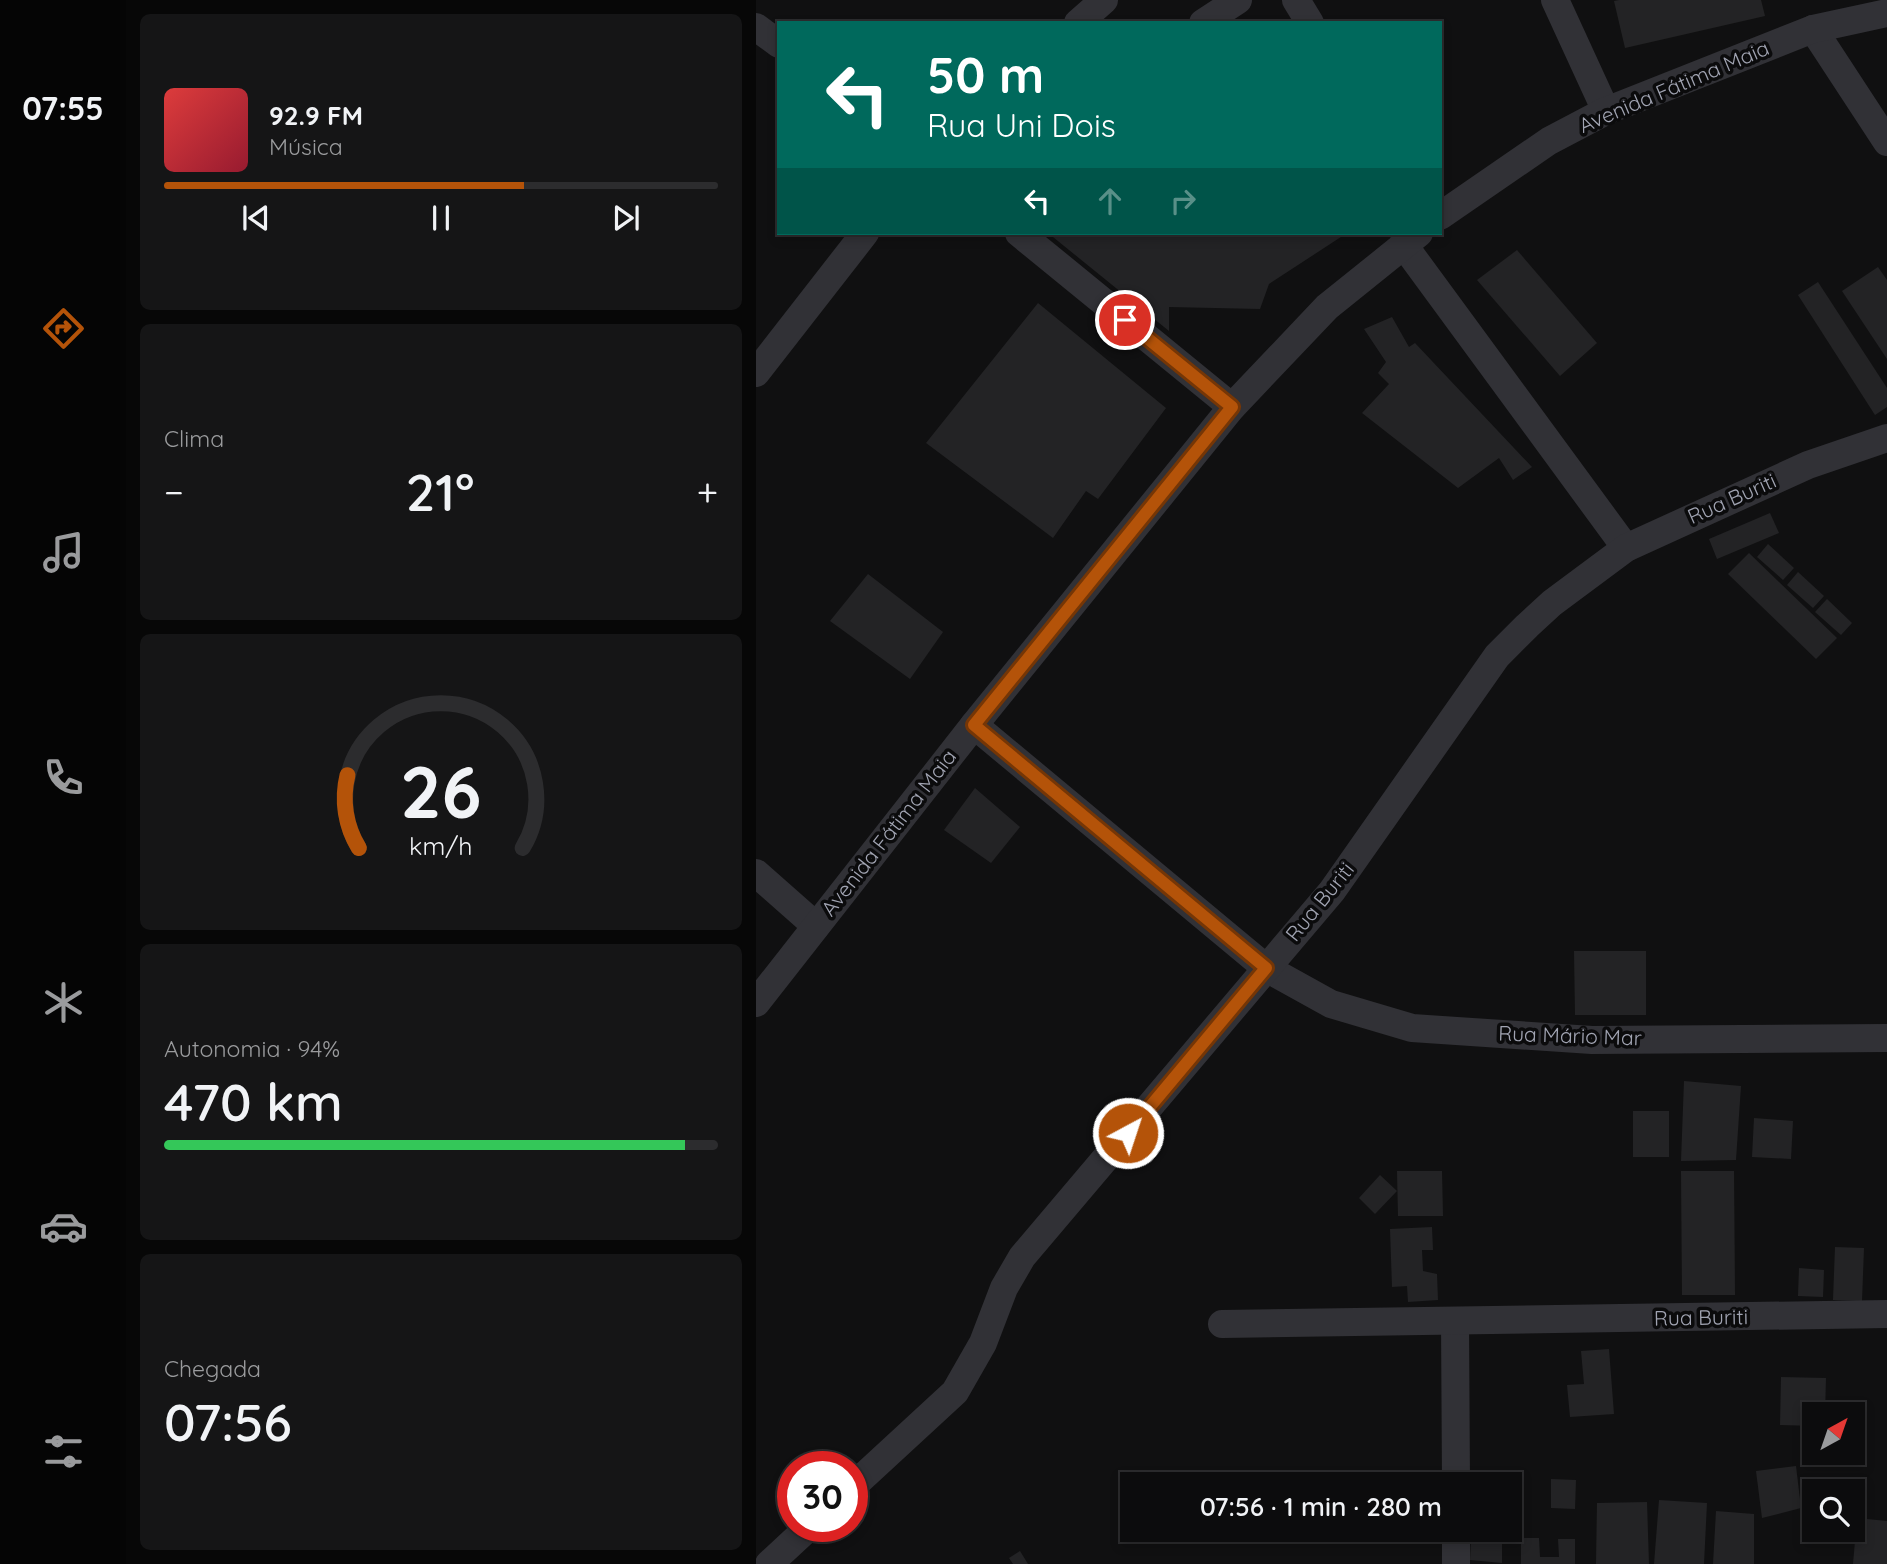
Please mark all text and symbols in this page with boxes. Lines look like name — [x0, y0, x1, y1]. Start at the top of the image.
street label: Avenida Fátima Maia — [1574, 34, 1773, 138]
text: 50 m — [927, 44, 1044, 105]
icon: left — [812, 49, 903, 140]
text: 07:55 — [22, 88, 104, 128]
text: 92.9 FM — [269, 99, 363, 132]
text: Rua Uni Dois — [927, 105, 1116, 145]
text: Música — [269, 132, 343, 161]
icon: left — [1018, 182, 1056, 220]
icon: ahead — [1091, 182, 1129, 220]
icon: right — [1164, 182, 1202, 220]
icon: previous — [237, 199, 275, 237]
icon: pause — [422, 199, 460, 237]
icon: next — [607, 199, 645, 237]
pin — [1095, 290, 1155, 350]
icon: arrive — [1106, 301, 1144, 339]
icon: directions — [39, 304, 88, 353]
text: Clima — [164, 424, 224, 453]
text: 21° — [406, 459, 474, 524]
street label: Rua Buriti — [1683, 467, 1780, 529]
text: − — [164, 468, 184, 516]
text: + — [697, 468, 718, 516]
icon: music — [39, 528, 88, 577]
street label: Avenida Fátima Maia — [815, 744, 961, 921]
text: 26 — [400, 745, 482, 836]
icon: phone — [39, 753, 88, 802]
text: km/h — [409, 830, 473, 861]
street label: Rua Buriti — [1280, 857, 1359, 946]
icon: climate — [39, 978, 88, 1027]
street label: Rua Mário Mar — [1498, 1020, 1642, 1050]
text: Autonomia · 94% — [164, 1034, 340, 1063]
text: 470 km — [164, 1069, 343, 1134]
position arrow — [1091, 1096, 1165, 1170]
icon: car — [39, 1202, 88, 1251]
street label: Rua Buriti — [1654, 1303, 1748, 1331]
text: Chegada — [164, 1354, 261, 1383]
text: 07:56 — [164, 1389, 292, 1454]
north arrow — [1802, 1402, 1866, 1465]
map controls — [1802, 1402, 1865, 1542]
icon: filters — [39, 1427, 88, 1476]
speed limit sign: 30 — [777, 1451, 868, 1542]
button: search — [1802, 1479, 1865, 1542]
text: 07:56 · 1 min · 280 m — [1200, 1490, 1442, 1523]

